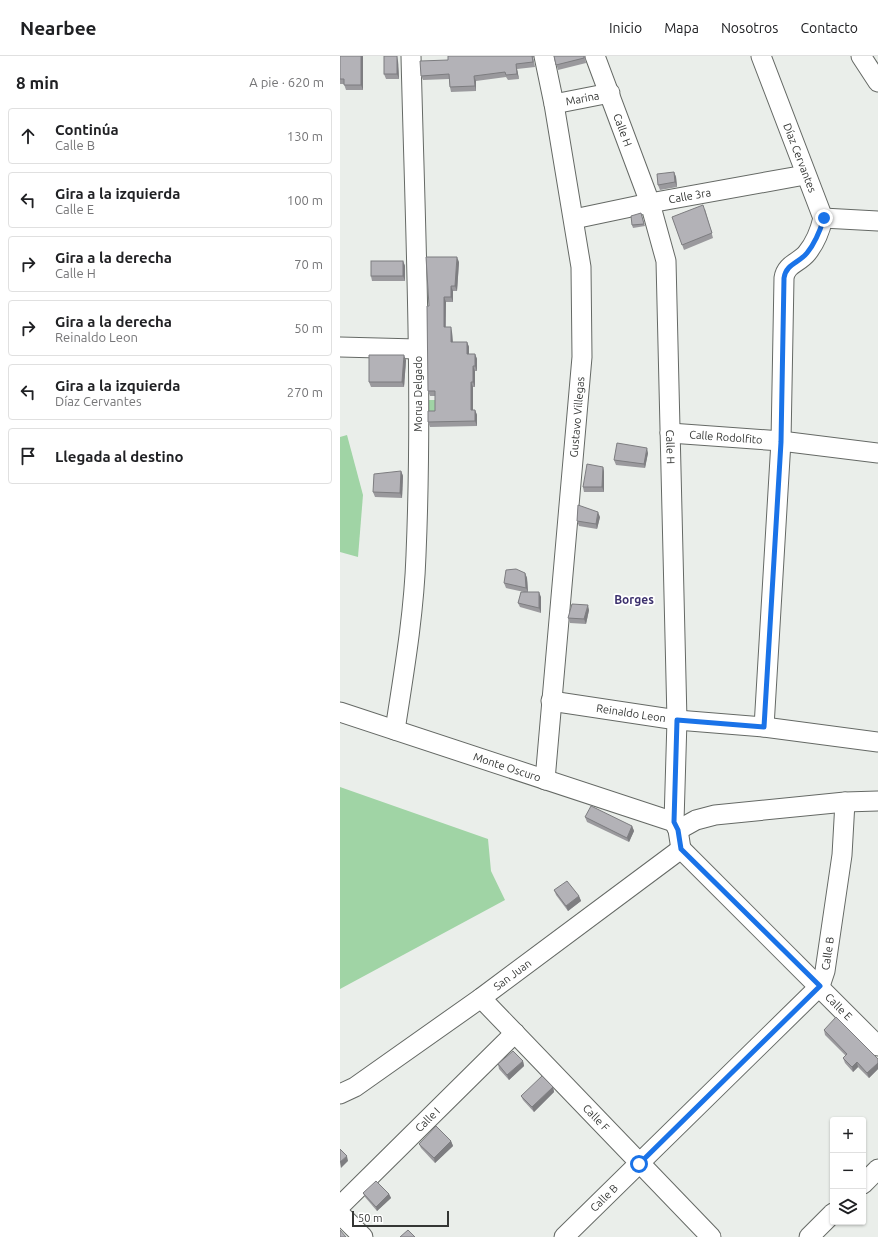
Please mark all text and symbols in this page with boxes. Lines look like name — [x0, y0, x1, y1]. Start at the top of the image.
text: Nearbee — [20, 17, 97, 39]
text: Inicio — [609, 20, 642, 36]
text: Mapa — [664, 20, 699, 36]
text: Nosotros — [721, 20, 778, 36]
text: Contacto — [800, 20, 858, 36]
text: 8 min — [16, 73, 59, 92]
text: A pie · 620 m — [249, 75, 324, 89]
street label: Marina — [565, 89, 600, 108]
street label: Calle H — [611, 112, 634, 148]
text: Continúa — [55, 121, 119, 138]
street label: Díaz Cervantes — [781, 121, 819, 194]
icon: ahead — [17, 125, 39, 147]
text: 130 m — [287, 129, 323, 143]
text: Calle B — [55, 138, 95, 152]
text: Gira a la izquierda — [55, 185, 181, 202]
street label: Calle 3ra — [668, 186, 712, 206]
icon: left — [17, 189, 39, 211]
text: 100 m — [287, 193, 323, 207]
text: Calle E — [55, 202, 94, 216]
route end — [815, 209, 833, 227]
text: Gira a la derecha — [55, 249, 172, 266]
icon: right — [17, 253, 39, 275]
text: 70 m — [294, 257, 323, 271]
text: Calle H — [55, 266, 96, 280]
text: Gira a la derecha — [55, 313, 172, 330]
icon: right — [17, 317, 39, 339]
text: 50 m — [294, 321, 323, 335]
text: Reinaldo Leon — [55, 330, 138, 344]
street label: Morua Delgado — [412, 356, 424, 432]
street label: Gustavo Villegas — [567, 376, 587, 458]
text: Gira a la izquierda — [55, 377, 181, 394]
icon: left — [17, 381, 39, 403]
text: 270 m — [287, 385, 323, 399]
text: Díaz Cervantes — [55, 394, 142, 408]
street label: Calle Rodolfito — [689, 428, 763, 446]
street label: Calle H — [664, 429, 677, 464]
icon: arrive — [17, 445, 39, 467]
text: Llegada al destino — [55, 448, 184, 465]
district label: Borges — [614, 593, 654, 606]
street label: Reinaldo Leon — [595, 702, 667, 724]
street label: Monte Oscuro — [472, 750, 543, 784]
street label: Calle B — [819, 936, 836, 971]
street label: San Juan — [491, 957, 534, 993]
street label: Calle E — [823, 991, 855, 1023]
street label: Calle F — [580, 1102, 612, 1134]
street label: Calle I — [413, 1105, 442, 1134]
map controls — [830, 1117, 866, 1225]
button: + — [830, 1117, 866, 1153]
button: − — [830, 1153, 866, 1189]
route start — [630, 1155, 648, 1173]
street label: Calle B — [588, 1182, 620, 1214]
button: layers — [830, 1189, 866, 1225]
scale bar — [352, 1209, 449, 1228]
text: 50 m — [358, 1212, 382, 1224]

